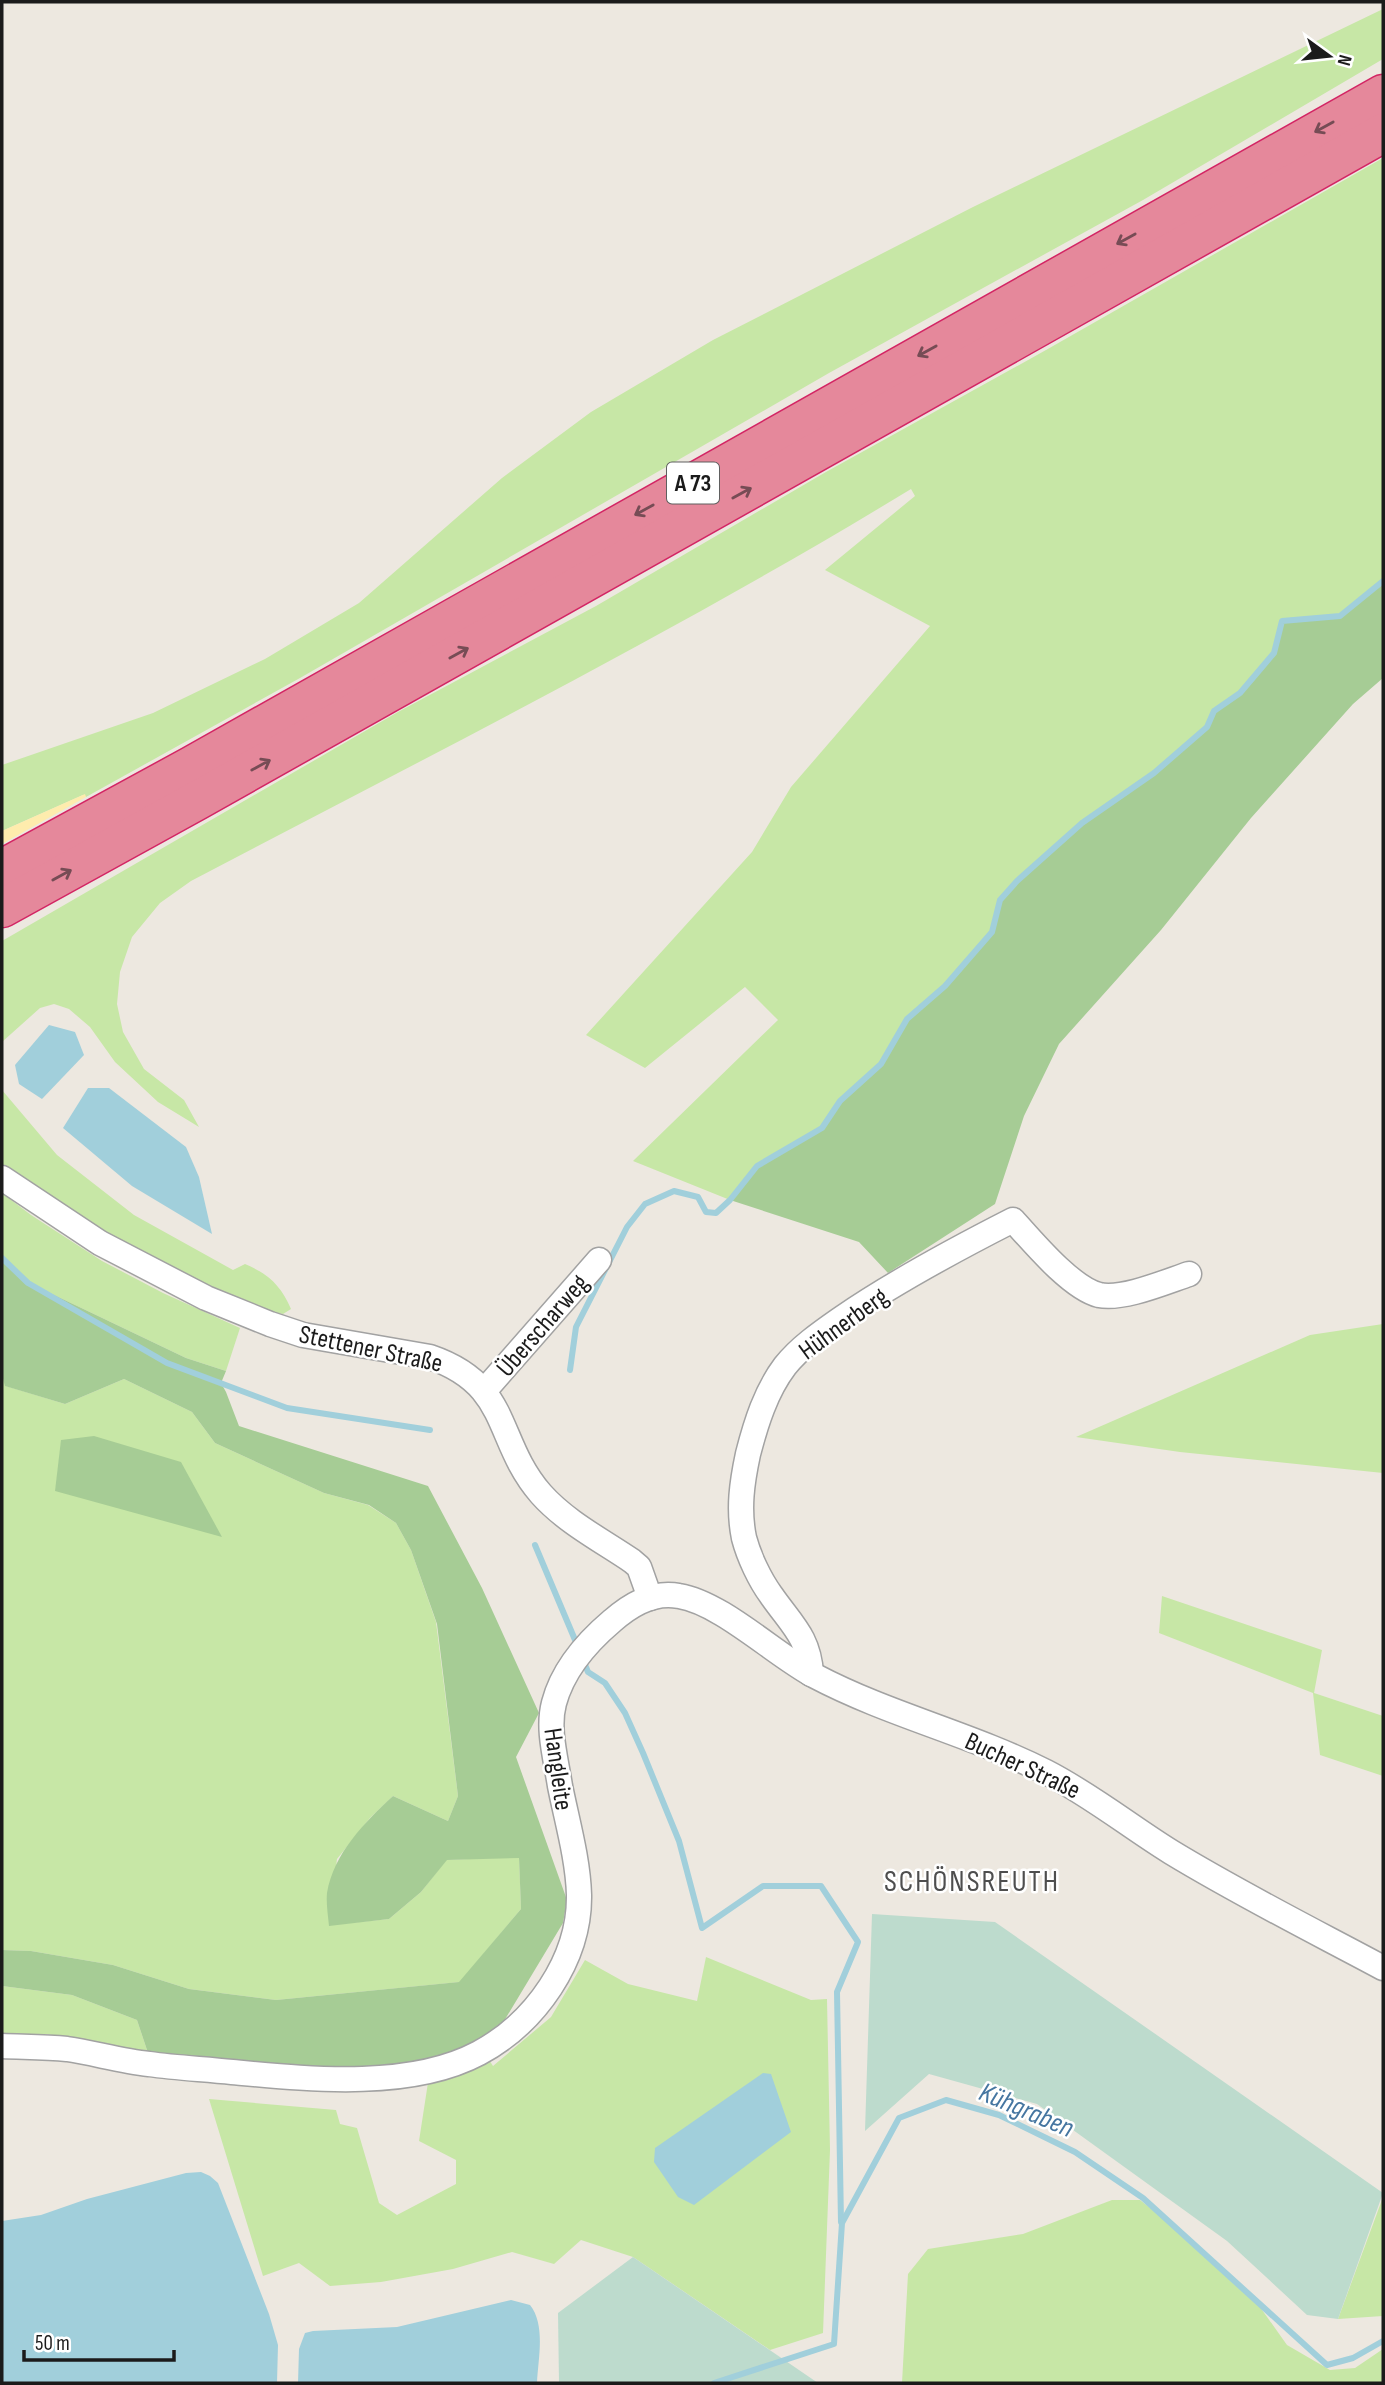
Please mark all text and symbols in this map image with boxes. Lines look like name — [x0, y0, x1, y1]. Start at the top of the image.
north arrow — [1294, 21, 1364, 91]
text: N — [1332, 52, 1356, 68]
one-way arrow — [1314, 120, 1334, 134]
one-way arrow — [1116, 232, 1136, 246]
one-way arrow — [918, 344, 938, 358]
road number: A 73 — [667, 462, 719, 504]
one-way arrow — [732, 486, 752, 500]
one-way arrow — [634, 504, 655, 517]
one-way arrow — [448, 646, 468, 660]
one-way arrow — [250, 758, 270, 772]
one-way arrow — [51, 868, 71, 882]
street label: Überscharweg — [490, 1269, 596, 1383]
street label: Hühnerberg — [793, 1282, 895, 1367]
street label: Stettener Straße — [296, 1319, 445, 1380]
street label: Hangleite — [536, 1726, 579, 1812]
street label: Bucher Straße — [960, 1726, 1085, 1807]
district label: SCHÖNSREUTH — [884, 1864, 1060, 1900]
water label: Kühgraben — [974, 2076, 1079, 2145]
scale bar — [24, 2318, 175, 2362]
text: 50 m — [35, 2331, 70, 2356]

